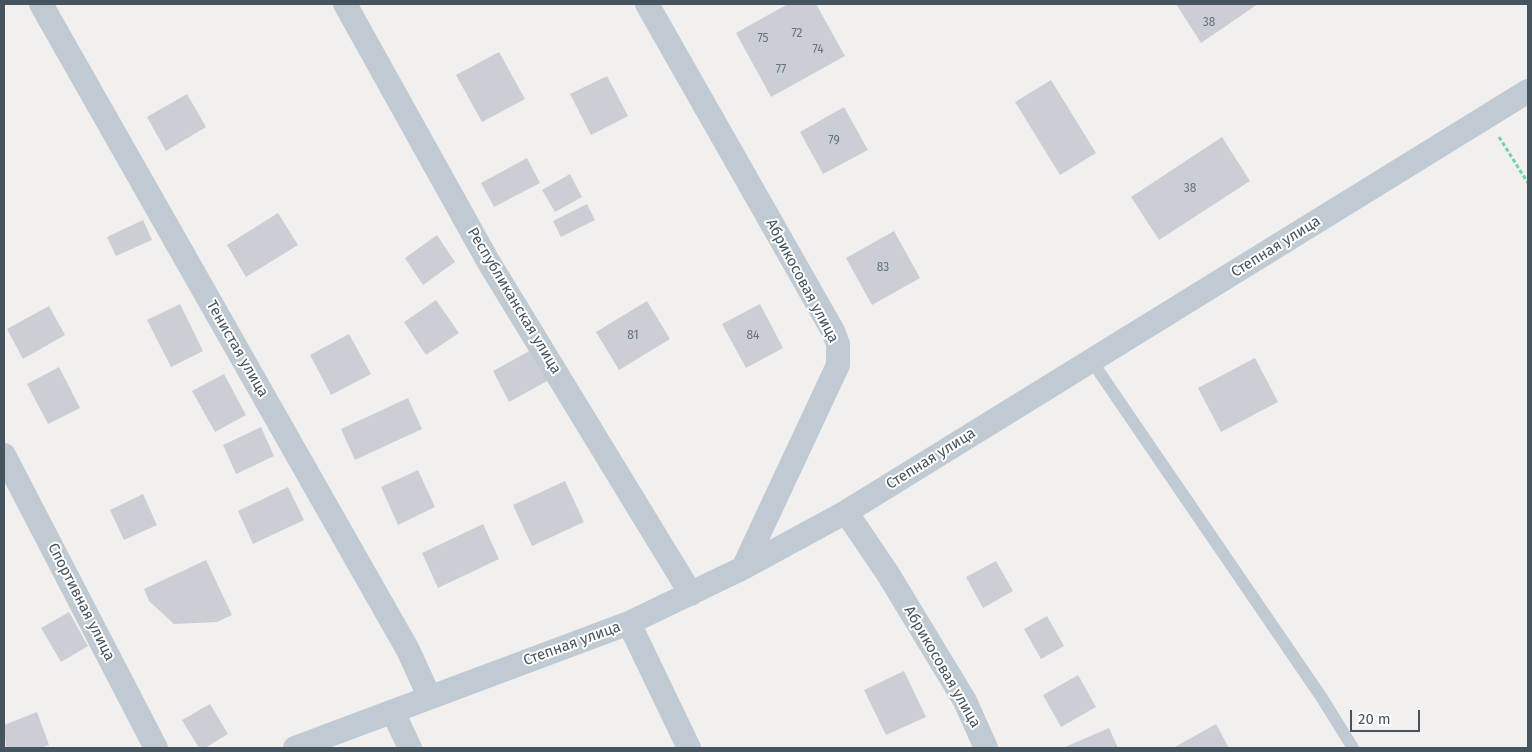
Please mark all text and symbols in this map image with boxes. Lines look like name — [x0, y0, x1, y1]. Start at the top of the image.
house number: 38 — [1203, 16, 1215, 30]
house number: 72 — [791, 27, 803, 41]
house number: 75 — [757, 32, 769, 46]
house number: 74 — [812, 43, 824, 57]
house number: 77 — [776, 63, 786, 77]
house number: 79 — [828, 134, 840, 148]
house number: 38 — [1184, 182, 1196, 196]
street label: Степная улица — [1228, 212, 1324, 282]
street label: Абрикосовая улица — [762, 216, 842, 346]
street label: Республиканская улица — [463, 225, 565, 377]
house number: 83 — [877, 261, 889, 275]
street label: Тенистая улица — [202, 298, 272, 400]
house number: 81 — [627, 329, 639, 343]
house number: 84 — [747, 329, 759, 343]
street label: Степная улица — [883, 424, 979, 494]
street label: Спортивная улица — [44, 540, 118, 664]
street label: Абрикосовая улица — [900, 603, 984, 731]
street label: Степная улица — [521, 618, 623, 670]
scale bar — [1352, 700, 1422, 732]
text: 20 m — [1358, 710, 1391, 728]

